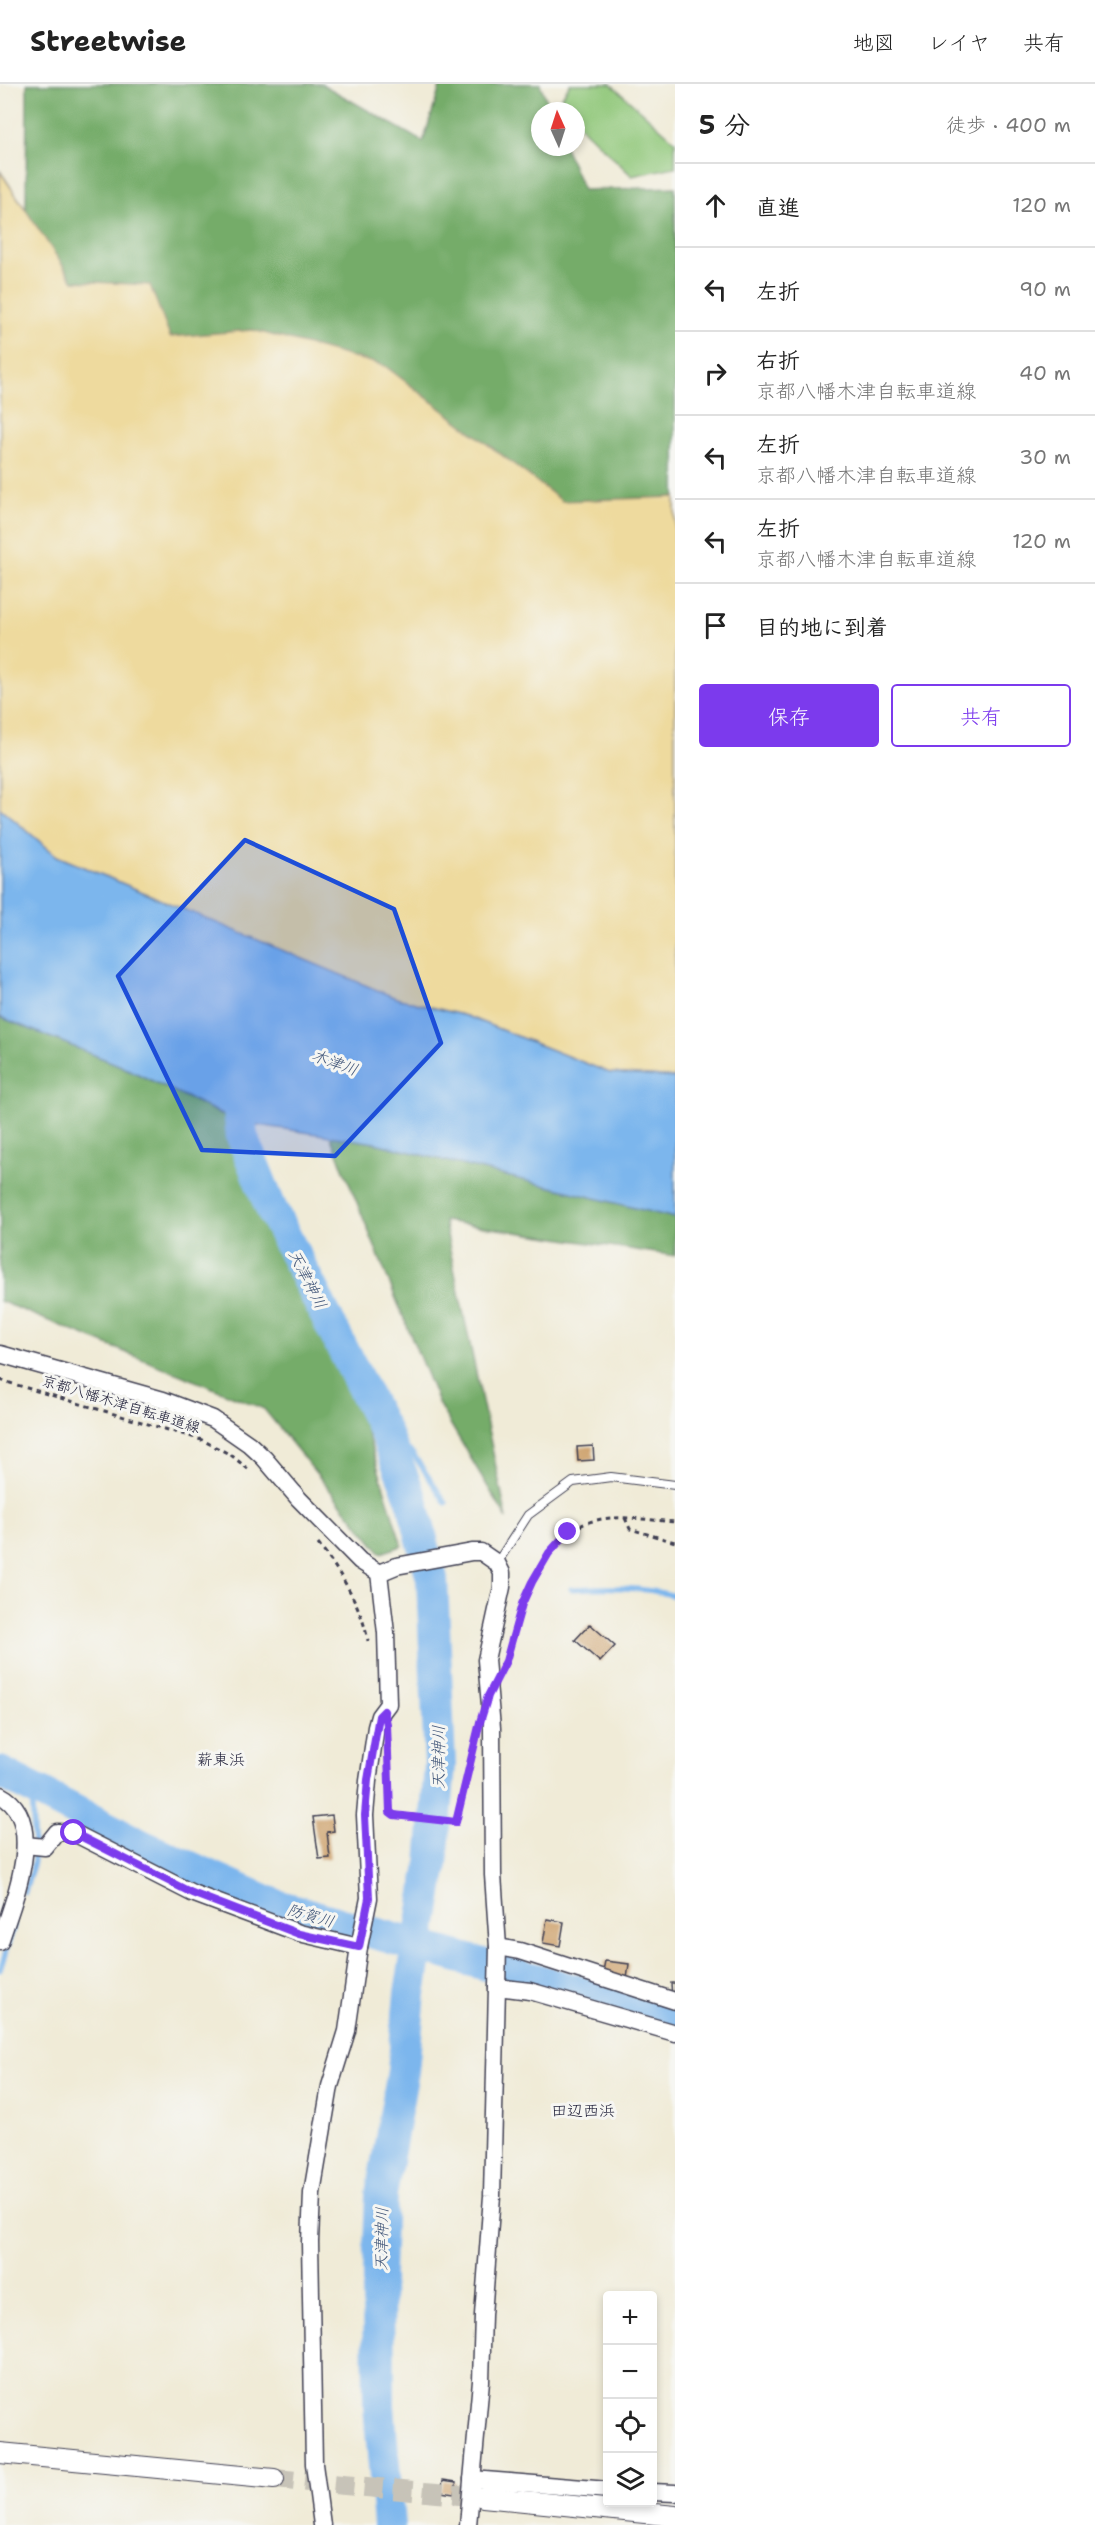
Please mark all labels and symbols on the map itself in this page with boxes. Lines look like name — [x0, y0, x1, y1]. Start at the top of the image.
north arrow — [531, 102, 585, 156]
water label: 木津川 — [309, 1044, 361, 1081]
water label: 天津神川 — [284, 1246, 331, 1313]
street label: 京都八幡木津自転車道線 — [39, 1370, 203, 1438]
route end — [554, 1518, 580, 1544]
water label: 天津神川 — [428, 1725, 449, 1789]
district label: 薪東浜 — [197, 1749, 245, 1770]
route start — [60, 1819, 86, 1845]
water label: 防賀川 — [285, 1899, 337, 1932]
district label: 田辺西浜 — [551, 2100, 615, 2121]
water label: 天津神川 — [370, 2207, 393, 2271]

